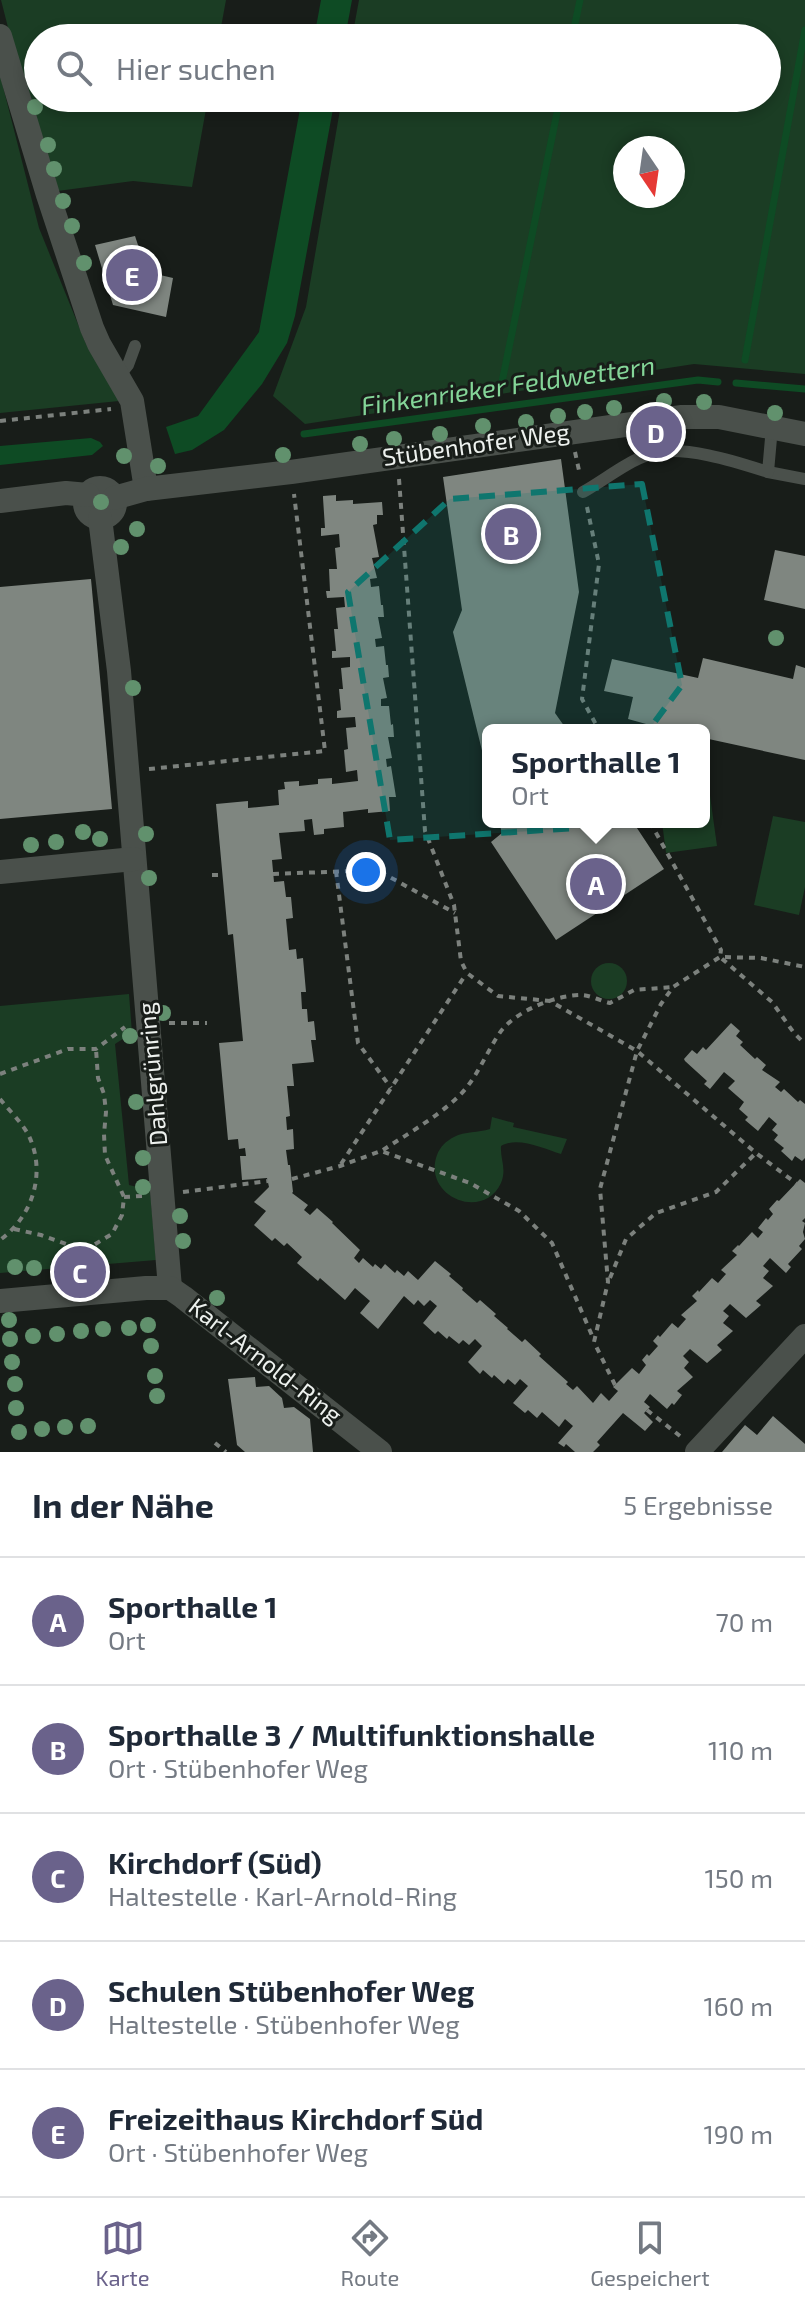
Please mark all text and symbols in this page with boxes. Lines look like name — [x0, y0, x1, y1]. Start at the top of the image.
search box — [24, 24, 781, 112]
icon: search — [52, 46, 96, 90]
text: Hier suchen — [116, 50, 276, 86]
north arrow — [613, 136, 685, 208]
pin: E — [106, 245, 158, 305]
water label: Finkenrieker Feldwettern — [359, 349, 657, 420]
pin: D — [630, 402, 682, 462]
street label: Stübenhofer Weg — [380, 416, 571, 471]
pin: B — [485, 504, 537, 564]
popup — [482, 724, 710, 828]
text: Sporthalle 1 — [511, 743, 681, 779]
text: Ort — [511, 779, 549, 810]
your location — [346, 852, 386, 892]
pin: A — [570, 854, 622, 914]
street label: Dahlgrünring — [131, 1001, 172, 1147]
pin: C — [54, 1242, 106, 1302]
street label: Karl-Arnold-Ring — [184, 1291, 348, 1429]
text: In der Nähe — [32, 1484, 214, 1525]
text: 5 Ergebnisse — [623, 1489, 773, 1520]
text: Sporthalle 1 — [108, 1588, 278, 1624]
text: A — [50, 1606, 66, 1637]
text: 70 m — [715, 1606, 773, 1637]
text: Ort — [108, 1624, 146, 1655]
text: Sporthalle 3 / Multifunktionshalle — [108, 1716, 595, 1752]
text: B — [50, 1734, 66, 1765]
text: 110 m — [708, 1734, 773, 1765]
text: Ort · Stübenhofer Weg — [108, 1752, 368, 1783]
text: Kirchdorf (Süd) — [108, 1844, 322, 1880]
text: C — [50, 1862, 66, 1893]
text: 150 m — [704, 1862, 773, 1893]
text: Haltestelle · Karl-Arnold-Ring — [108, 1880, 457, 1911]
text: Schulen Stübenhofer Weg — [108, 1972, 474, 2008]
text: D — [49, 1990, 67, 2021]
text: 160 m — [704, 1990, 773, 2021]
text: Haltestelle · Stübenhofer Weg — [108, 2008, 460, 2039]
text: Freizeithaus Kirchdorf Süd — [108, 2100, 483, 2136]
text: E — [50, 2118, 66, 2149]
text: 190 m — [704, 2118, 773, 2149]
text: Ort · Stübenhofer Weg — [108, 2136, 368, 2167]
tab: Karte — [95, 2216, 150, 2290]
tab: Route — [340, 2216, 399, 2290]
tab: Gespeichert — [590, 2216, 710, 2290]

